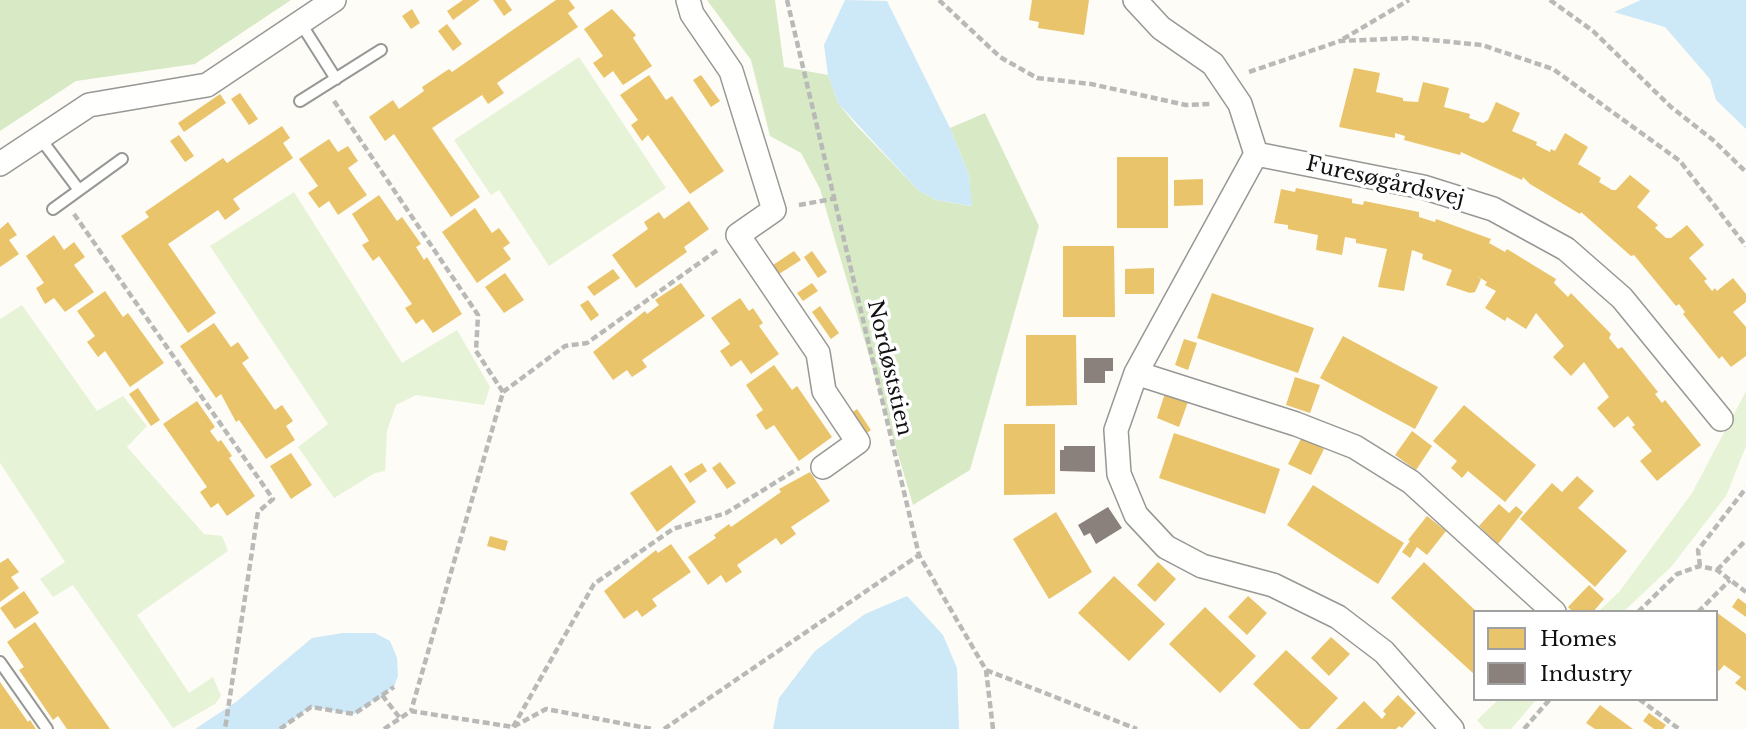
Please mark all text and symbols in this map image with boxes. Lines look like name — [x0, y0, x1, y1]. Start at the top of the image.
street label: Furesøgårdsvej — [1303, 152, 1467, 212]
street label: Nordøststien — [861, 298, 917, 438]
legend — [1473, 610, 1718, 701]
text: Homes — [1540, 626, 1617, 652]
text: Industry — [1540, 661, 1632, 687]

